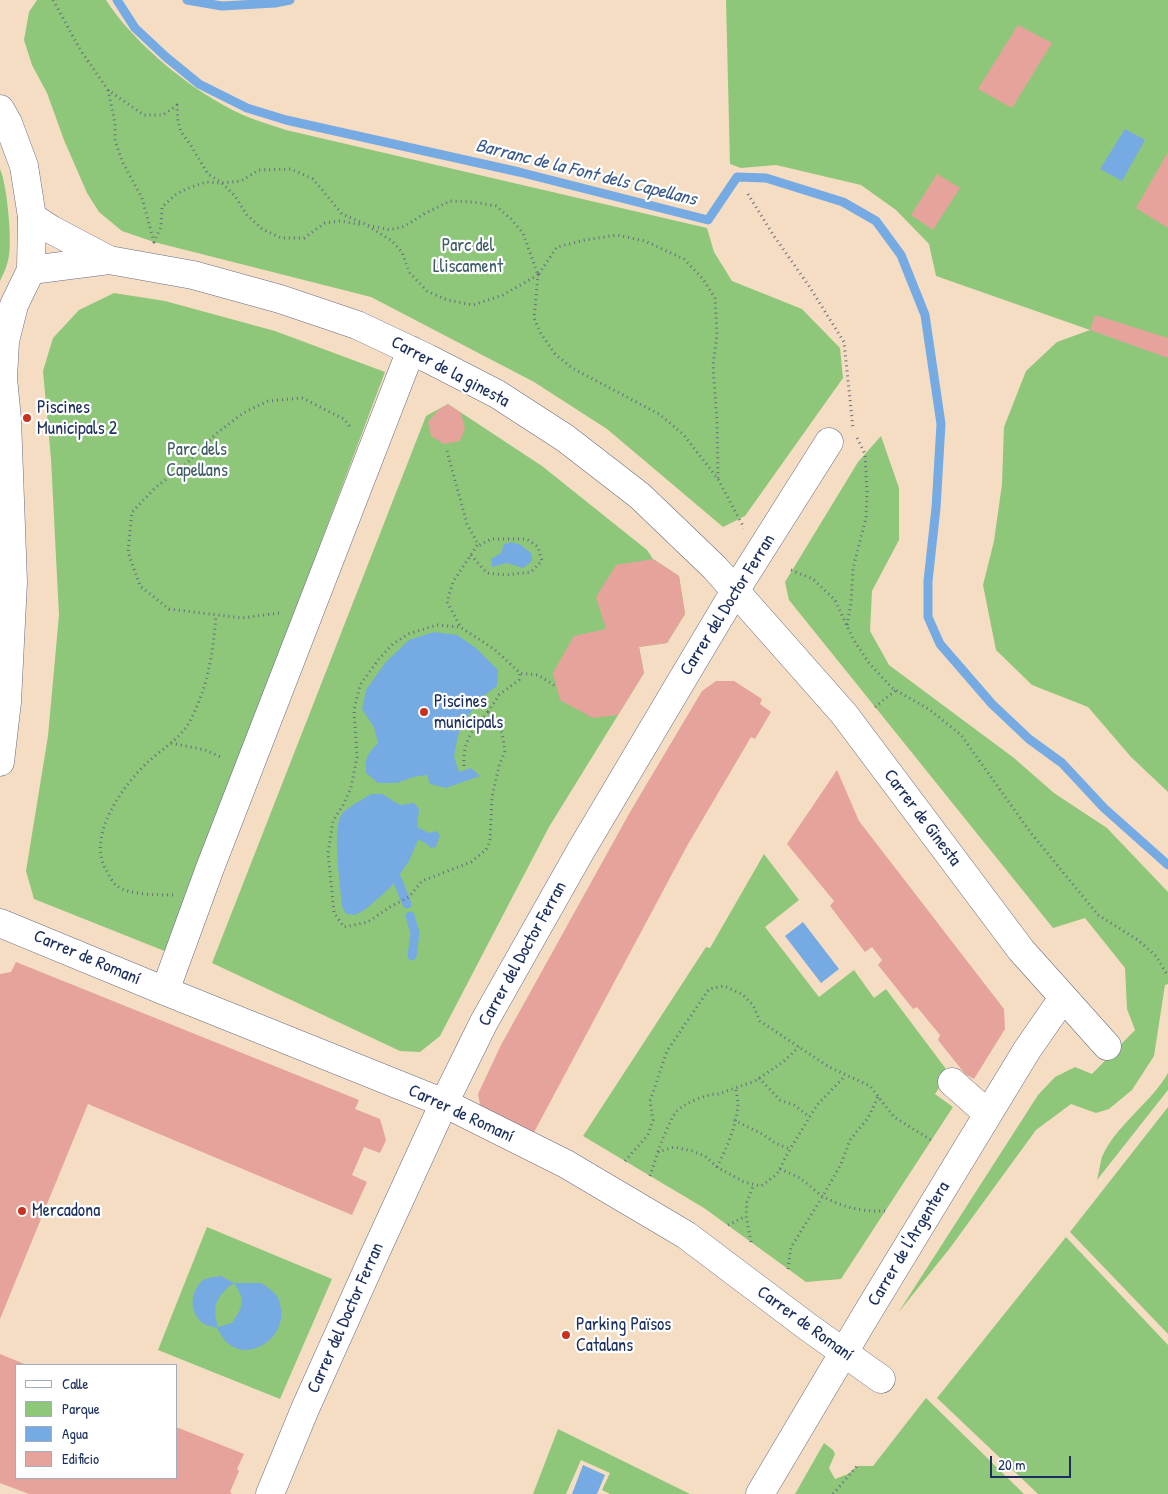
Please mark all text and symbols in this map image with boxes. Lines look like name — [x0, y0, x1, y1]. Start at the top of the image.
water label: Barranc de la Font dels Capellans — [473, 135, 699, 211]
park label: Parc del Lliscament — [433, 235, 503, 278]
street label: Carrer de la ginesta — [387, 332, 513, 412]
place label: Piscines Municipals 2 — [37, 397, 117, 439]
marker: Piscines Municipals 2 — [21, 412, 33, 424]
park label: Parc dels Capellans — [166, 439, 228, 482]
street label: Carrer del Doctor Ferran — [676, 530, 780, 680]
place label: Piscines municipals — [434, 691, 503, 734]
marker: Piscines municipals — [418, 706, 430, 718]
street label: Carrer de Ginesta — [879, 765, 965, 871]
street label: Carrer del Doctor Ferran — [474, 878, 572, 1030]
street label: Carrer de Romaní — [30, 926, 144, 990]
street label: Carrer de Romaní — [405, 1080, 517, 1148]
street label: Carrer de l'Argentera — [863, 1178, 955, 1310]
place label: Mercadona — [32, 1200, 100, 1222]
marker: Mercadona — [16, 1205, 28, 1217]
street label: Carrer del Doctor Ferran — [303, 1239, 389, 1397]
street label: Carrer de Romaní — [752, 1282, 858, 1366]
place label: Parking Països Catalans — [576, 1314, 671, 1356]
marker: Parking Països Catalans — [560, 1329, 572, 1341]
legend — [15, 1364, 178, 1479]
text: Calle — [62, 1373, 89, 1394]
text: Parque — [62, 1398, 100, 1419]
text: Agua — [62, 1423, 88, 1444]
scale bar — [993, 1446, 1074, 1478]
text: Edificio — [62, 1448, 99, 1469]
text: 20 m — [998, 1454, 1025, 1475]

